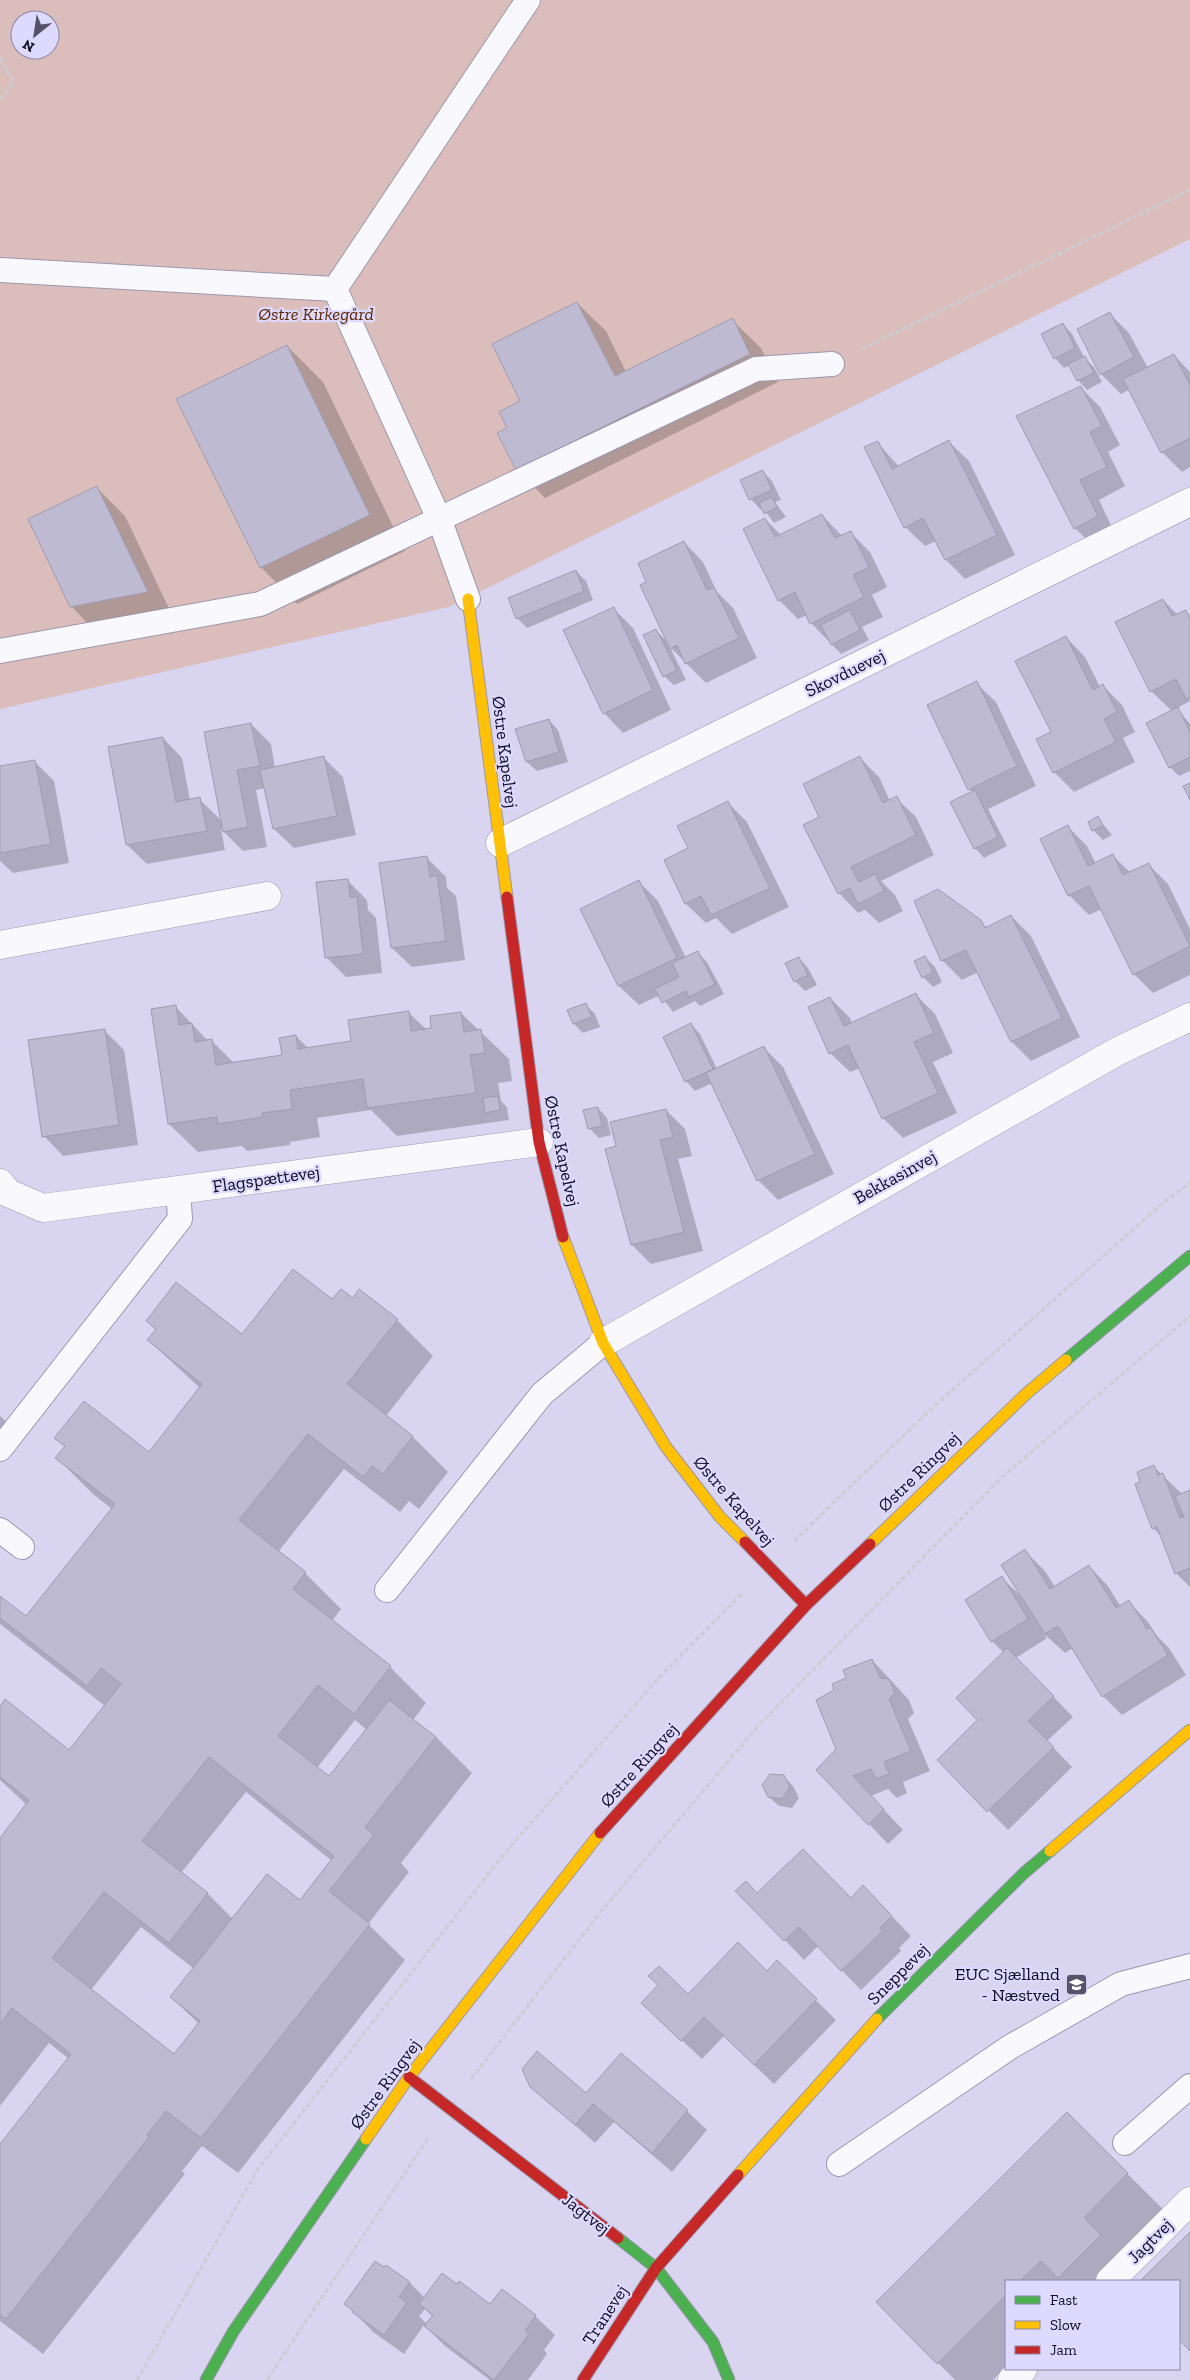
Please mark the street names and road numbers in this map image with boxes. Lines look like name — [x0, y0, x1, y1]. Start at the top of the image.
street label: Skovduevej — [801, 644, 889, 702]
street label: Østre Kapelvej — [487, 695, 523, 809]
street label: Østre Kapelvej — [540, 1093, 584, 1209]
street label: Bekkasinvej — [850, 1145, 940, 1209]
street label: Flagspættevej — [211, 1161, 321, 1197]
street label: Østre Ringvej — [873, 1427, 965, 1517]
street label: Østre Kapelvej — [689, 1451, 779, 1551]
street label: Østre Ringvej — [595, 1718, 683, 1812]
street label: Sneppevej — [863, 1939, 933, 2009]
street label: Østre Ringvej — [345, 2035, 425, 2133]
street label: Jagtvej — [558, 2188, 614, 2240]
street label: Jagtvej — [1123, 2214, 1177, 2268]
street label: Tranevej — [577, 2281, 633, 2349]

